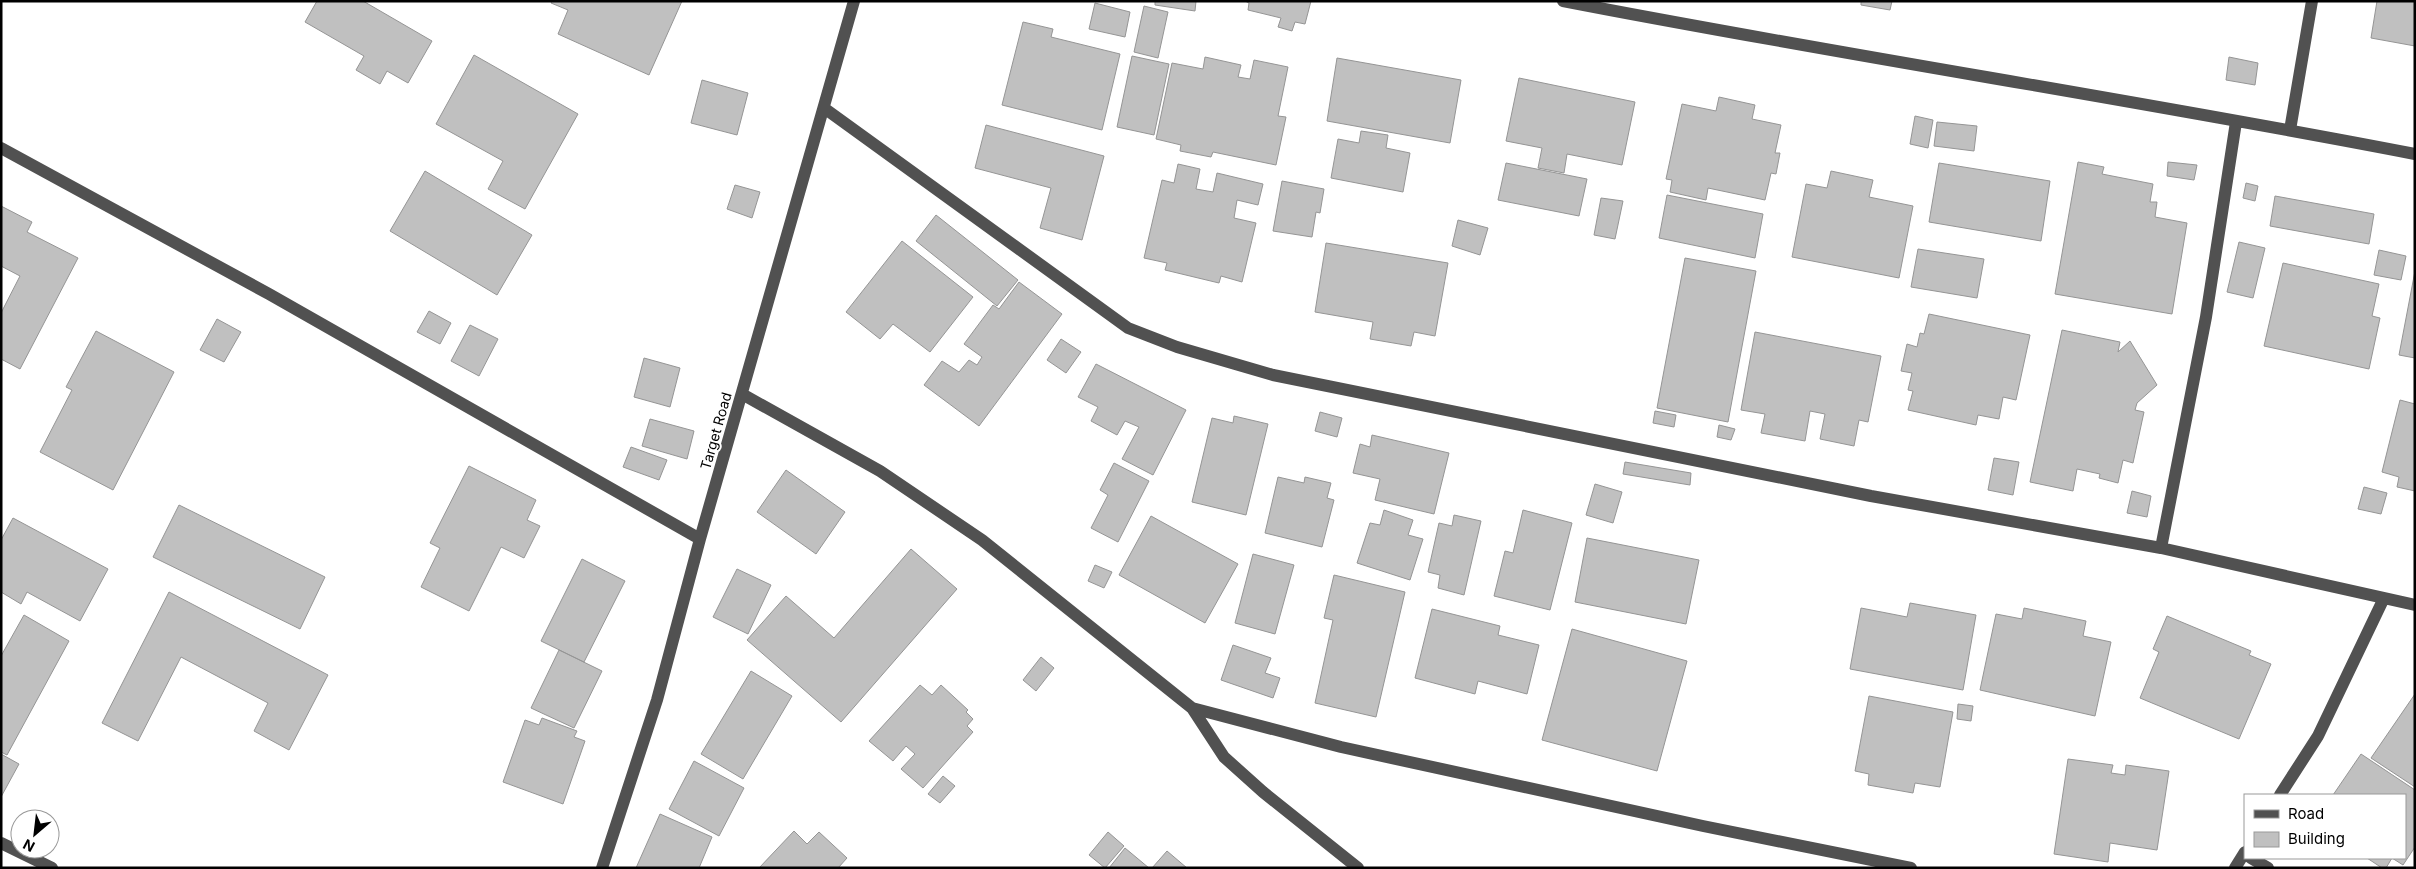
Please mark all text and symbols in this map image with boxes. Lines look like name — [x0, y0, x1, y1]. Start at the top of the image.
street label: Target Road — [696, 390, 735, 472]
legend — [2244, 794, 2406, 859]
text: Road — [2288, 804, 2324, 823]
north arrow — [10, 809, 60, 859]
text: Building — [2288, 829, 2345, 848]
text: N — [20, 836, 37, 856]

